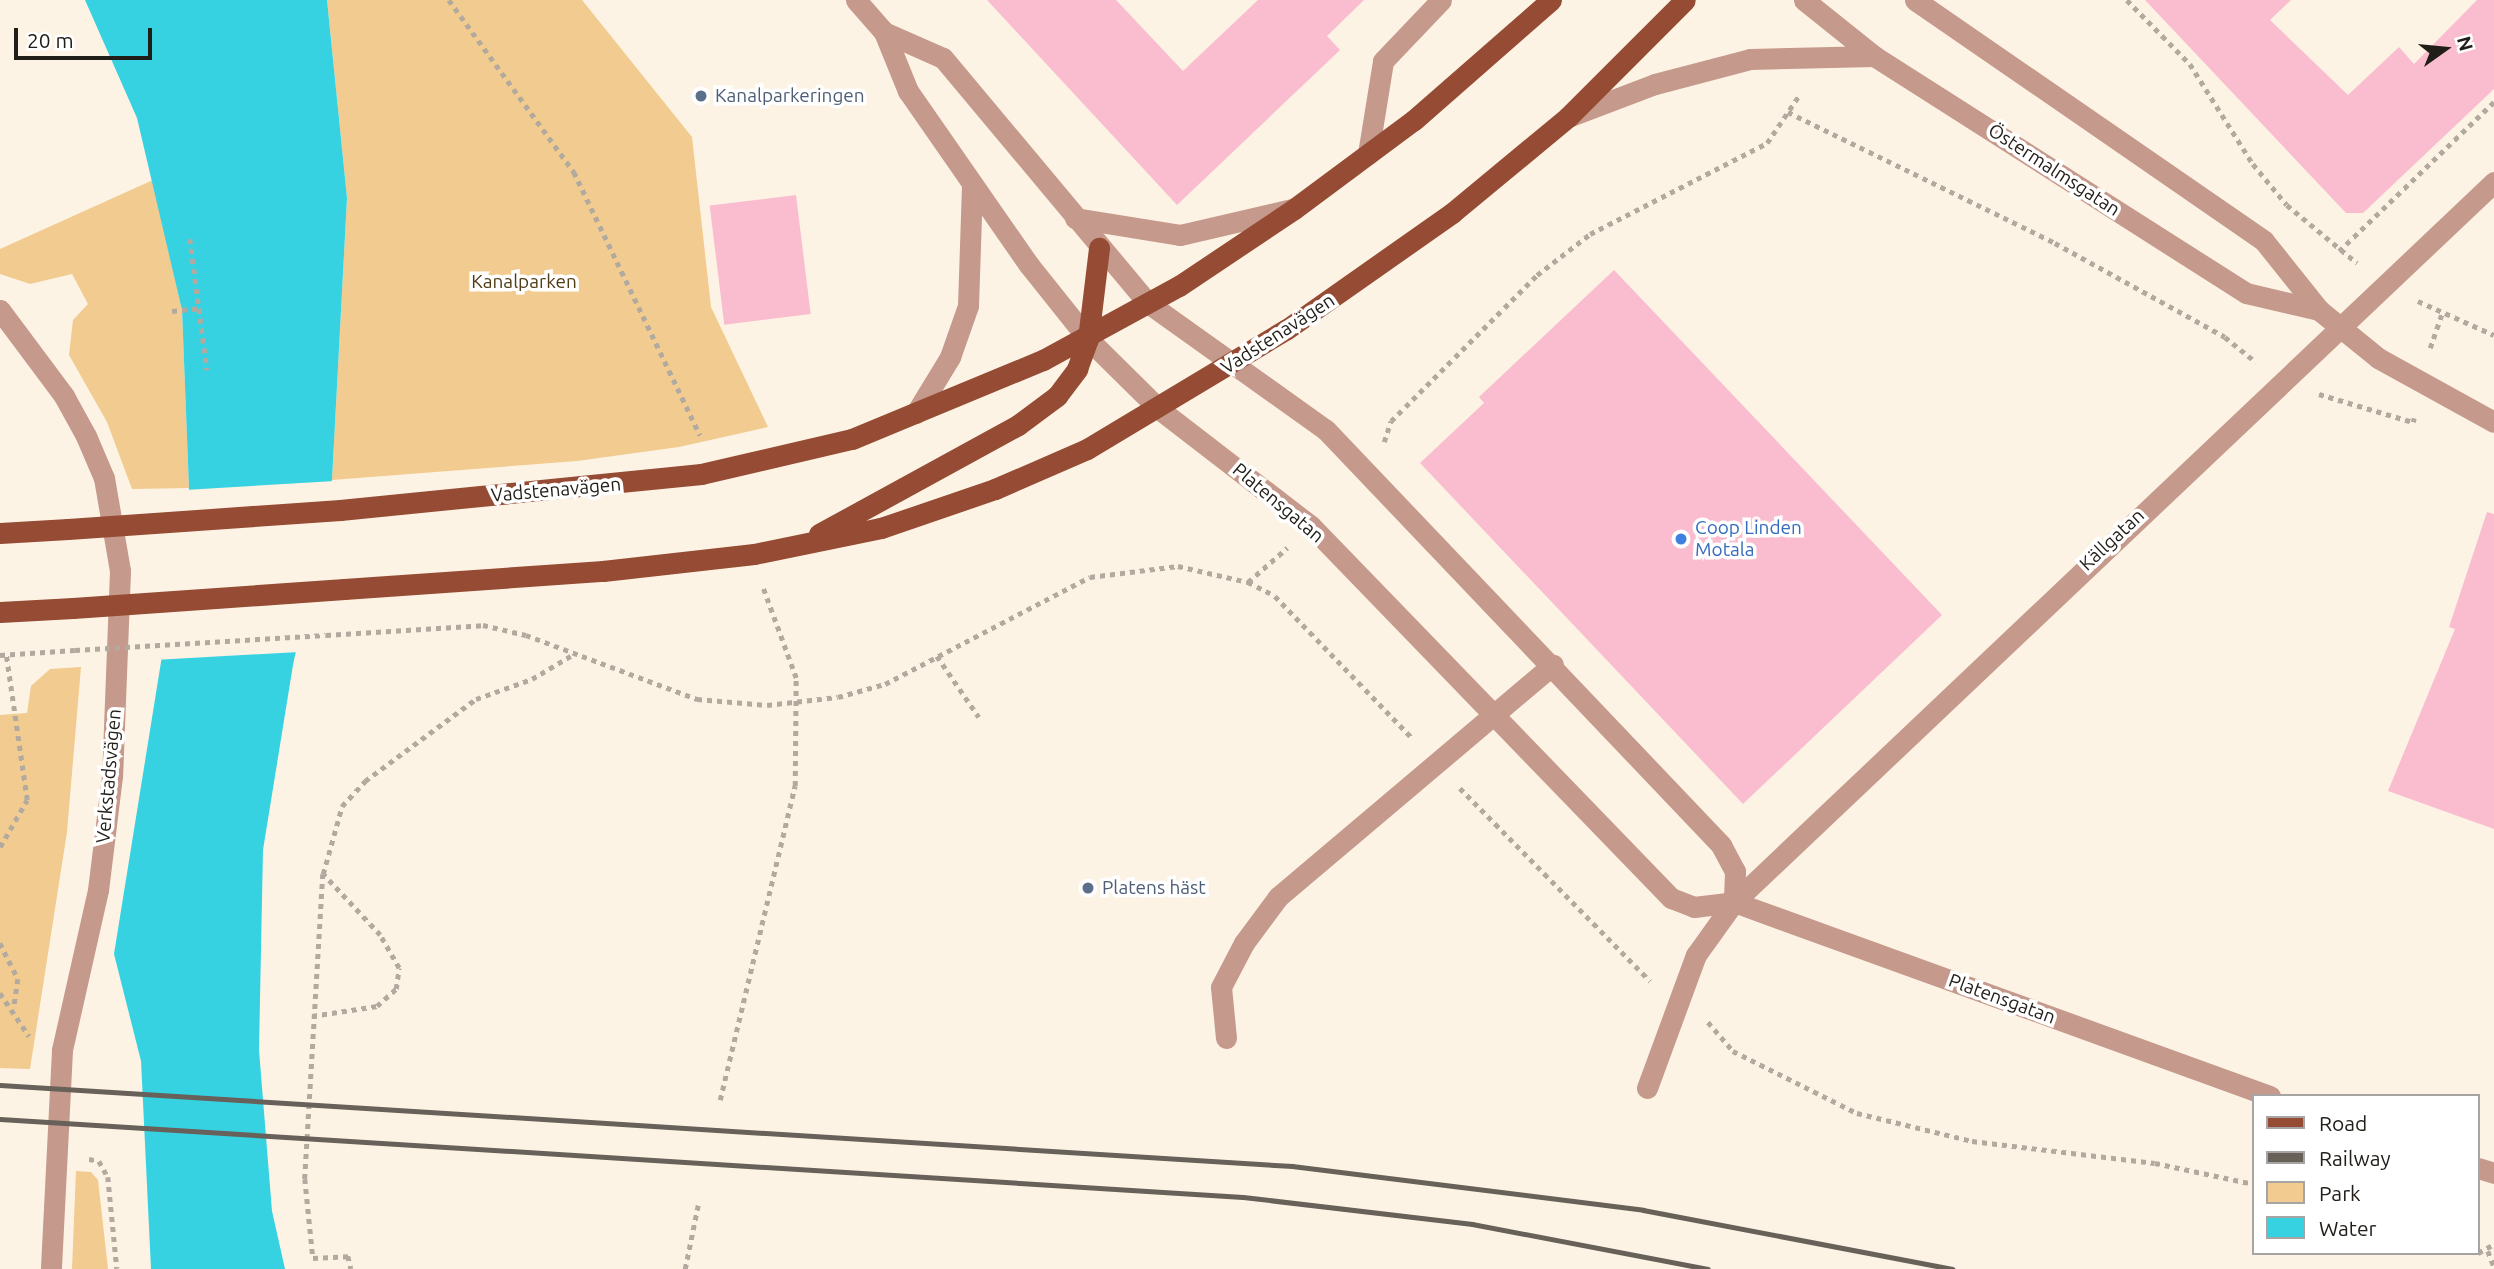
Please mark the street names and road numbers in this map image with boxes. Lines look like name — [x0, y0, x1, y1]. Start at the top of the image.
street label: Östermalmsgatan — [1984, 119, 2124, 221]
street label: Vadstenavägen — [1217, 289, 1339, 379]
street label: Platensgatan — [1228, 458, 1328, 548]
street label: Vadstenavägen — [490, 473, 622, 507]
street label: Källgatan — [2075, 504, 2149, 576]
street label: Verkstadsvägen — [92, 708, 126, 844]
street label: Platensgatan — [1946, 969, 2058, 1029]

